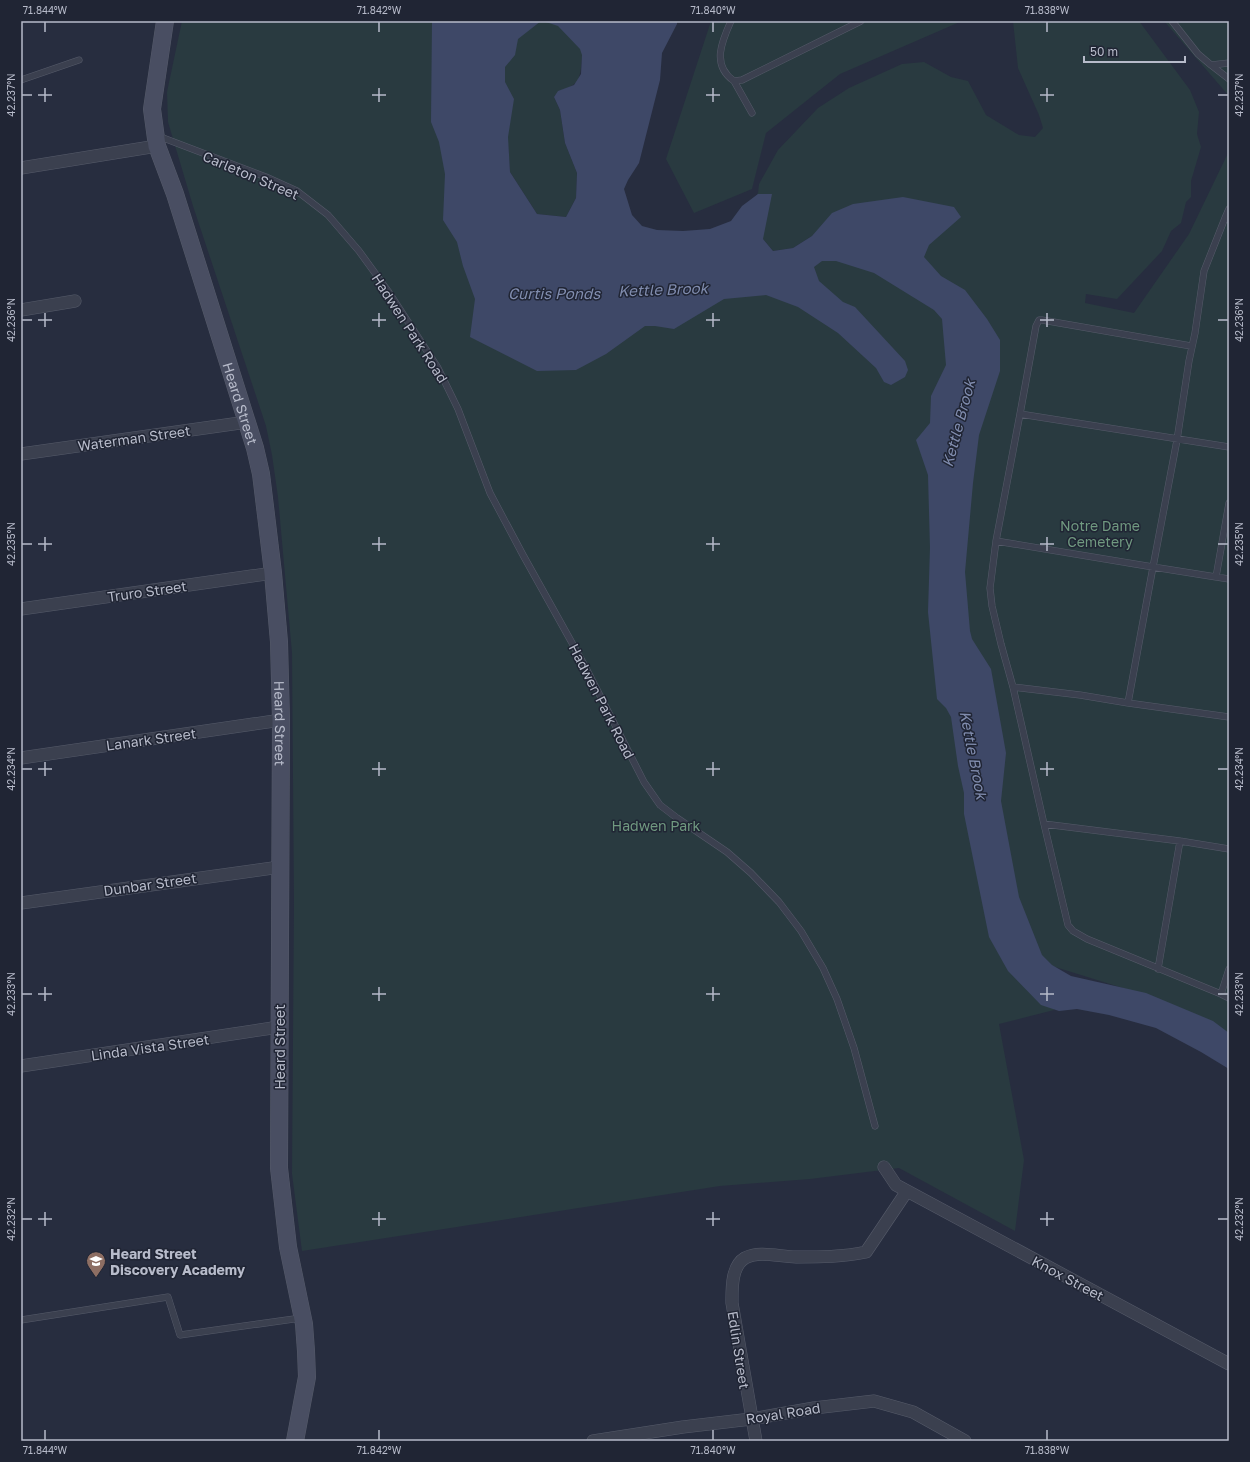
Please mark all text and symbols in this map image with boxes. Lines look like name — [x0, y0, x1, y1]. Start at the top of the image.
text: 71.844°W — [23, 4, 68, 16]
text: 71.842°W — [357, 4, 402, 16]
text: 71.840°W — [690, 4, 736, 16]
text: 71.838°W — [1025, 4, 1070, 16]
scale bar — [1084, 38, 1185, 64]
text: 50 m — [1090, 44, 1118, 59]
text: 42.237°N — [5, 73, 17, 117]
text: 42.237°N — [1233, 73, 1245, 117]
street label: Carleton Street — [200, 147, 302, 203]
street label: Hadwen Park Road — [368, 270, 452, 386]
water label: Kettle Brook — [618, 278, 710, 300]
water label: Curtis Ponds — [508, 284, 601, 302]
text: 42.236°N — [5, 298, 17, 342]
text: 42.236°N — [1233, 298, 1245, 342]
street label: Heard Street — [220, 360, 262, 447]
water label: Kettle Brook — [938, 376, 979, 469]
street label: Waterman Street — [77, 422, 191, 454]
park label: Notre Dame Cemetery — [1060, 517, 1140, 550]
text: 42.235°N — [5, 522, 17, 566]
text: 42.235°N — [1233, 522, 1245, 566]
street label: Truro Street — [106, 577, 188, 605]
street label: Hadwen Park Road — [566, 641, 638, 761]
street label: Heard Street — [271, 680, 290, 766]
water label: Kettle Brook — [957, 709, 992, 802]
street label: Lanark Street — [105, 724, 197, 754]
text: 42.234°N — [5, 747, 17, 791]
text: 42.234°N — [1233, 747, 1245, 791]
park label: Hadwen Park — [612, 817, 701, 834]
street label: Dunbar Street — [102, 869, 198, 899]
text: 42.233°N — [5, 972, 17, 1016]
text: 42.233°N — [1233, 972, 1245, 1016]
street label: Heard Street — [271, 1004, 288, 1090]
street label: Linda Vista Street — [90, 1030, 210, 1064]
text: 42.232°N — [5, 1197, 17, 1241]
text: 42.232°N — [1233, 1197, 1245, 1241]
place label: Heard Street Discovery Academy — [110, 1245, 246, 1278]
school or university icon: Heard Street Discovery Academy — [85, 1250, 107, 1278]
street label: Knox Street — [1029, 1252, 1107, 1304]
street label: Edlin Street — [724, 1310, 754, 1390]
street label: Royal Road — [745, 1399, 821, 1427]
text: 71.844°W — [23, 1444, 68, 1456]
text: 71.842°W — [357, 1444, 402, 1456]
text: 71.840°W — [690, 1444, 736, 1456]
text: 71.838°W — [1025, 1444, 1070, 1456]

